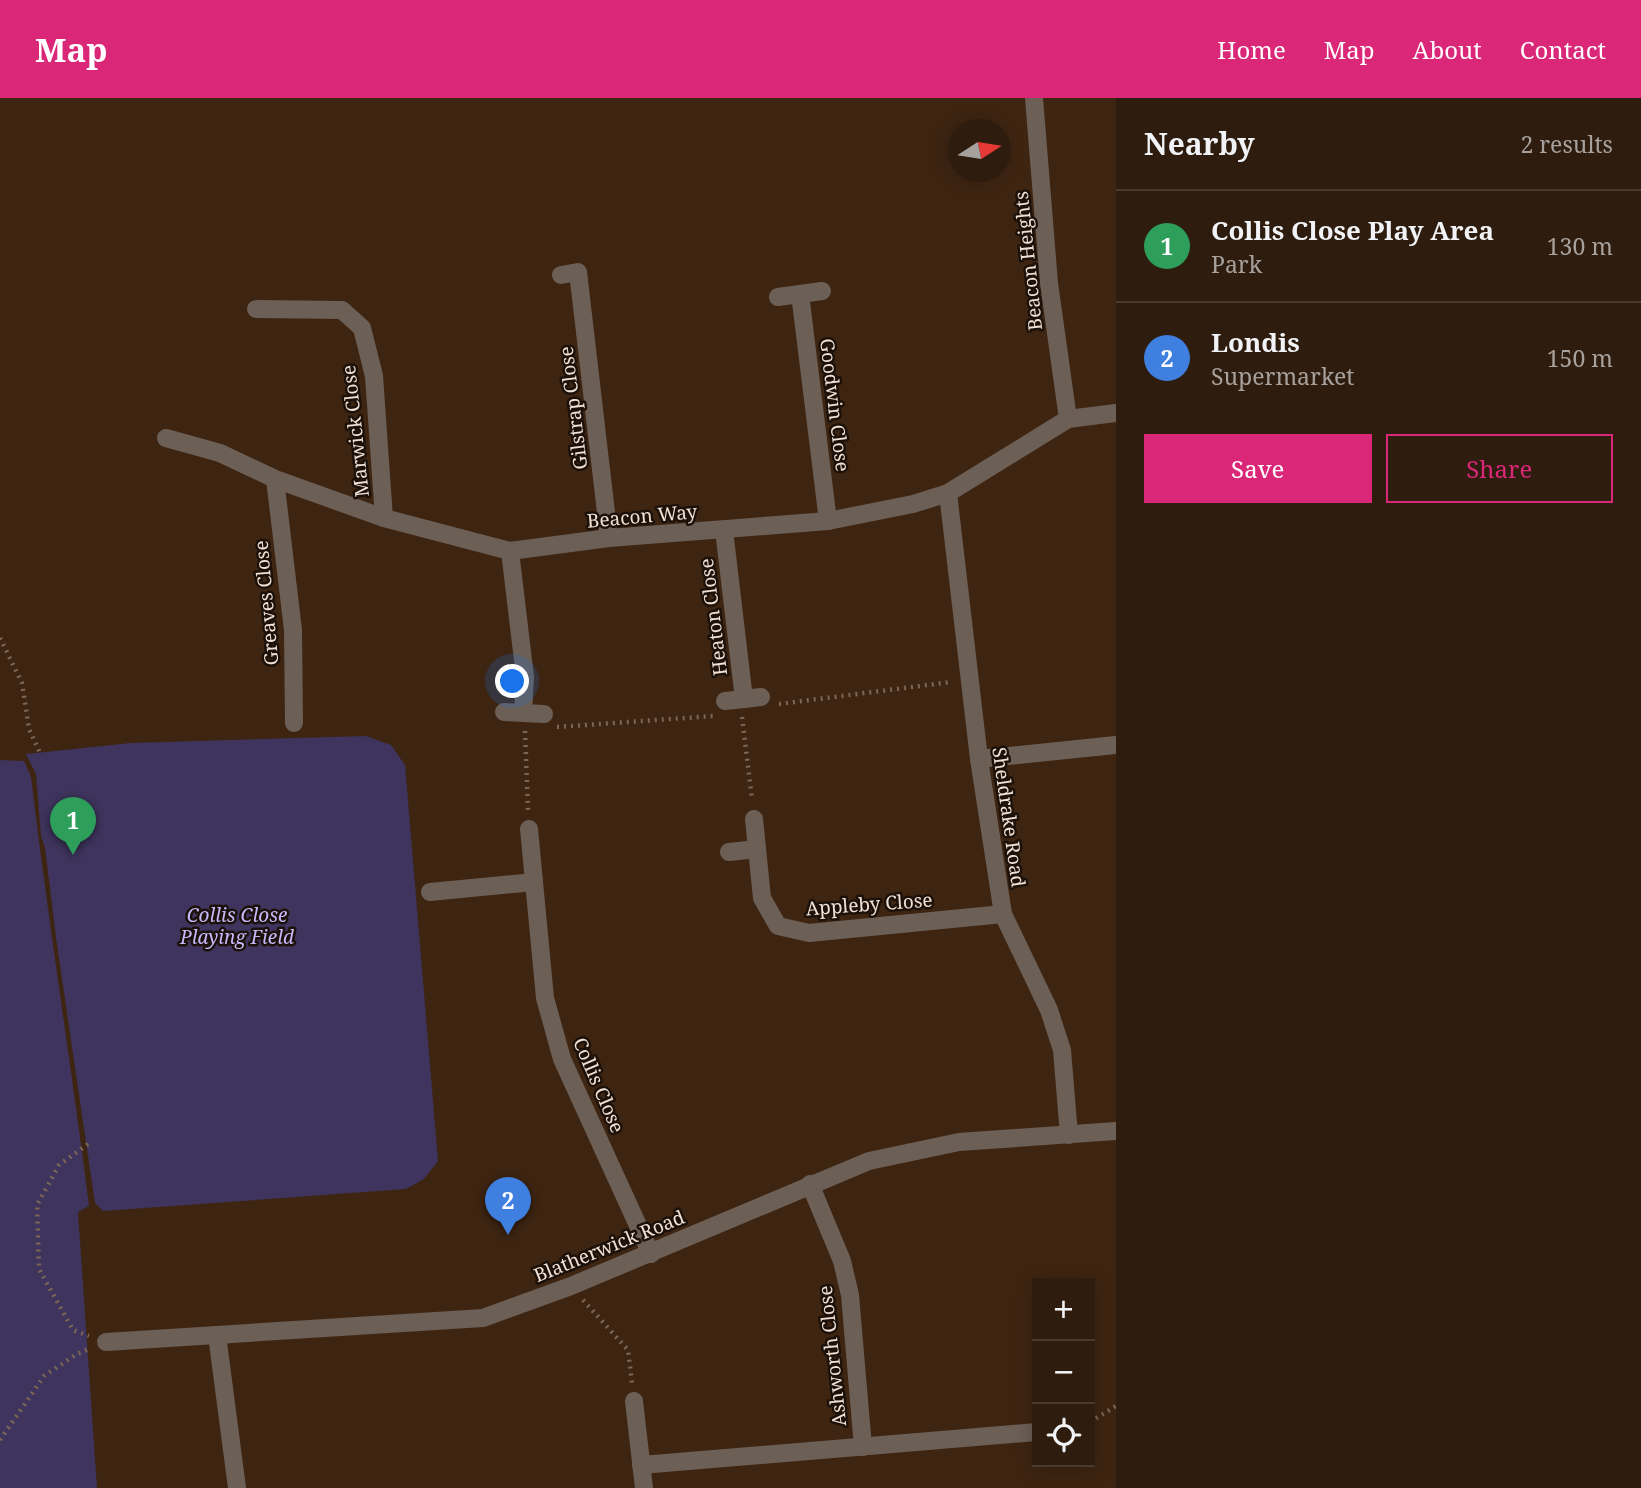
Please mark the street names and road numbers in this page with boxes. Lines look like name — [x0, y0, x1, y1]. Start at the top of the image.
street label: Beacon Heights — [1008, 190, 1048, 332]
street label: Goodwin Close — [814, 337, 856, 473]
street label: Gilstrap Close — [553, 345, 593, 471]
street label: Marwick Close — [335, 364, 375, 498]
street label: Beacon Way — [586, 498, 698, 534]
street label: Greaves Close — [248, 539, 284, 667]
street label: Heaton Close — [693, 557, 733, 677]
street label: Sheldrake Road — [986, 745, 1032, 889]
street label: Appleby Close — [805, 887, 933, 921]
street label: Collis Close — [567, 1033, 631, 1137]
street label: Blatherwick Road — [530, 1204, 689, 1288]
street label: Ashworth Close — [812, 1284, 852, 1428]

